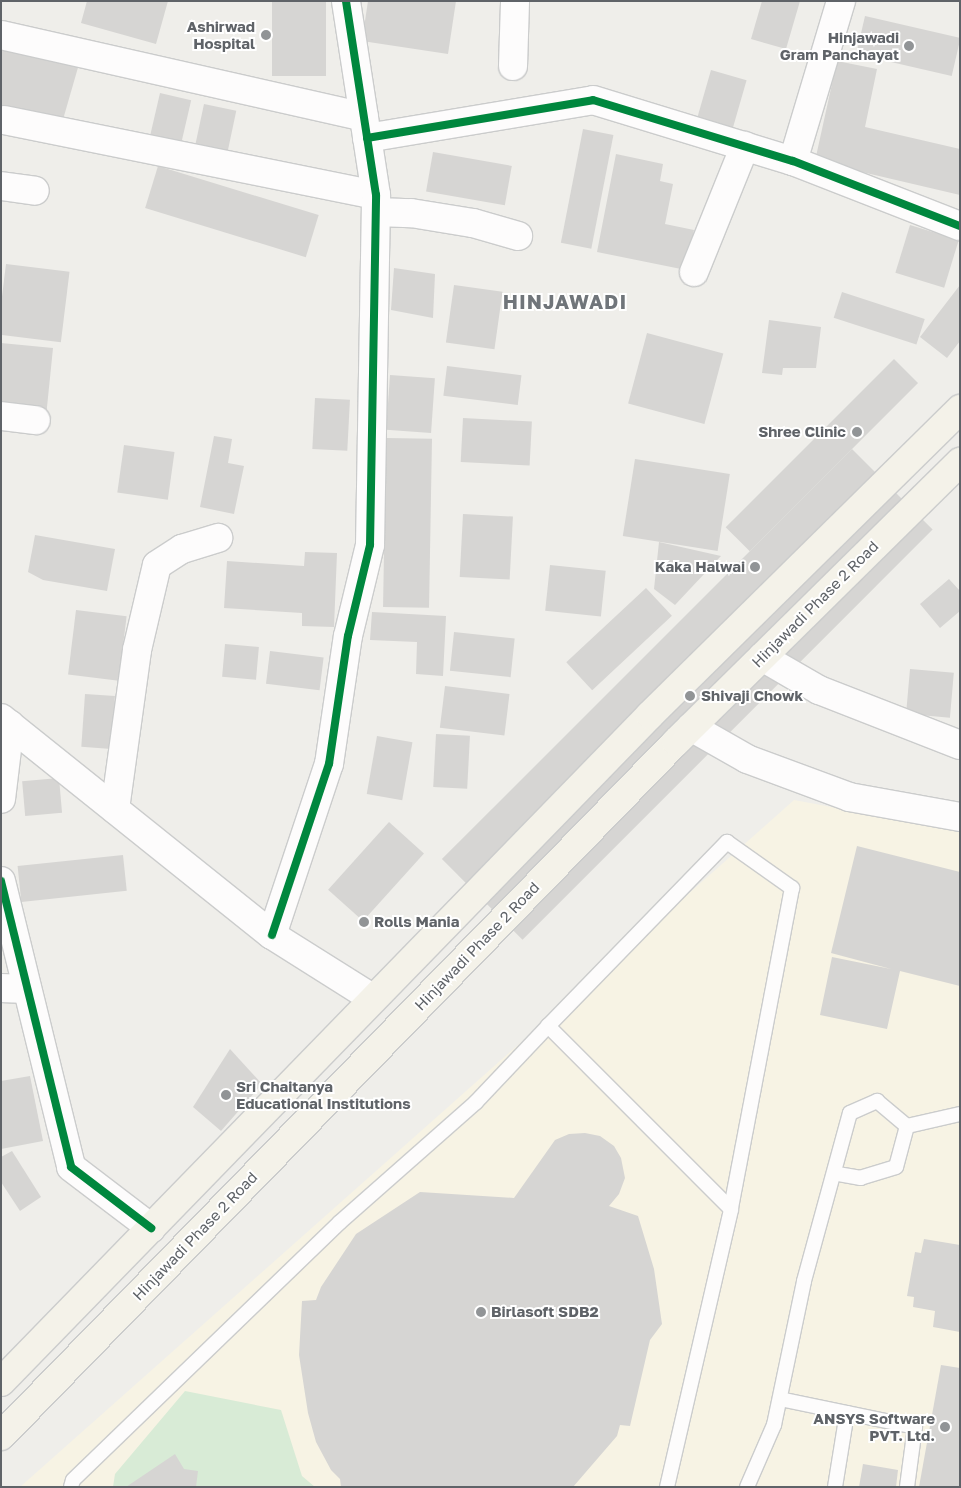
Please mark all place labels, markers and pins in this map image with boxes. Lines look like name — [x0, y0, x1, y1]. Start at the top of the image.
place label: Ashirwad Hospital — [187, 17, 255, 52]
marker: Ashirwad Hospital — [259, 28, 273, 42]
place label: Hinjawadi Gram Panchayat — [780, 28, 899, 63]
marker: Hinjawadi Gram Panchayat — [903, 40, 915, 52]
place label: Shree Clinic — [758, 423, 846, 441]
marker: Shree Clinic — [850, 425, 864, 439]
place label: Kaka Halwai — [655, 558, 745, 576]
marker: Kaka Halwai — [749, 561, 761, 573]
place label: Shivaji Chowk — [701, 687, 803, 705]
marker: Shivaji Chowk — [683, 689, 697, 703]
place label: Rolls Mania — [374, 913, 459, 931]
marker: Rolls Mania — [358, 916, 370, 928]
place label: Sri Chaitanya Educational Institutions — [236, 1077, 411, 1112]
marker: Sri Chaitanya Educational Institutions — [220, 1089, 232, 1101]
place label: Birlasoft SDB2 — [491, 1303, 599, 1321]
marker: Birlasoft SDB2 — [475, 1306, 487, 1318]
place label: ANSYS Software PVT. Ltd. — [813, 1409, 935, 1444]
marker: ANSYS Software PVT. Ltd. — [939, 1421, 951, 1433]

